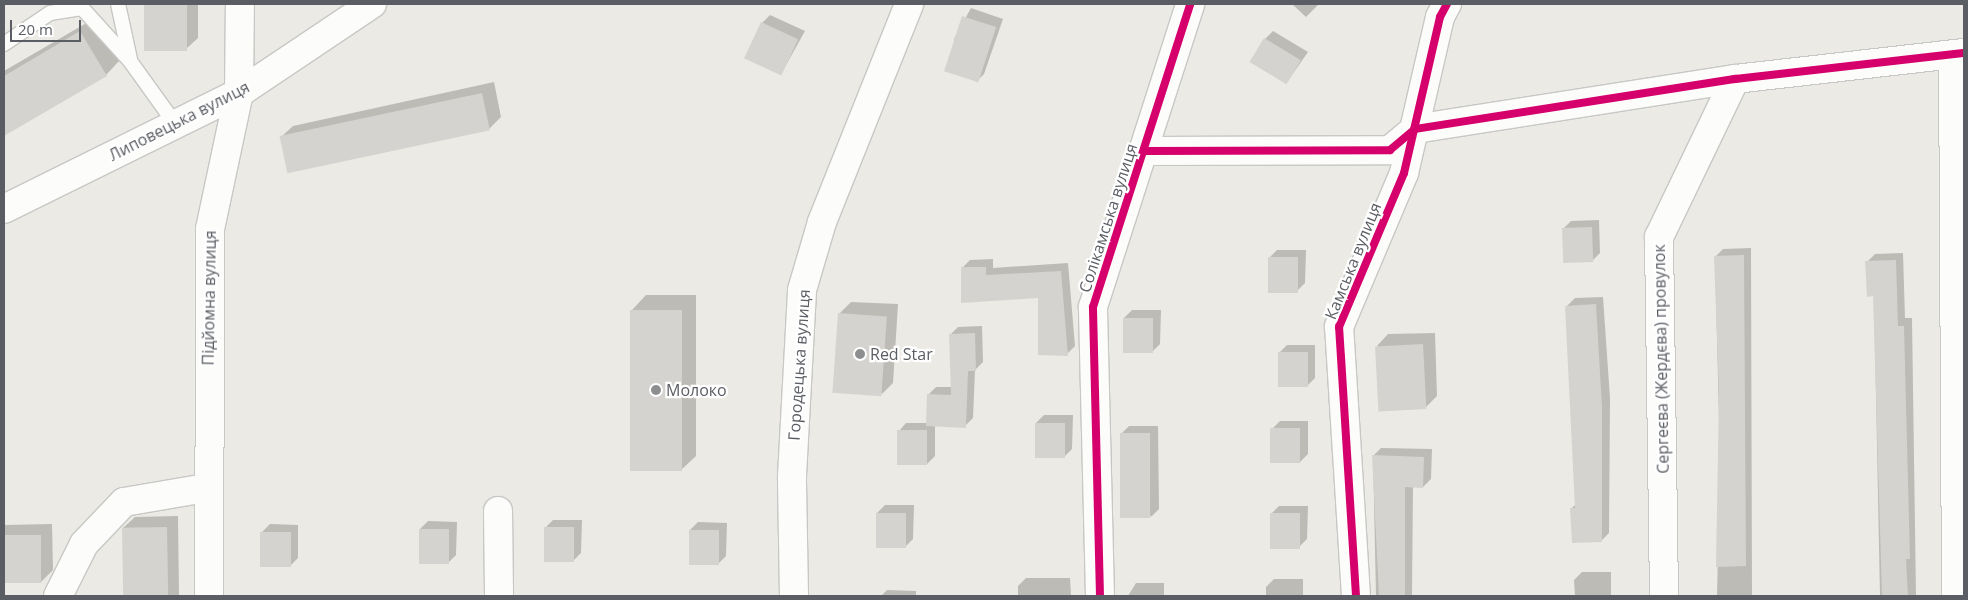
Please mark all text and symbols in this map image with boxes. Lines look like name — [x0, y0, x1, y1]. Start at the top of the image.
scale bar — [12, 10, 84, 42]
text: 20 m — [18, 19, 53, 39]
street label: Липовецька вулиця — [105, 77, 253, 165]
street label: Солікамська вулиця — [1075, 141, 1141, 295]
street label: Камська вулиця — [1321, 200, 1385, 322]
street label: Підйомна вулиця — [198, 230, 220, 366]
street label: Сергеєва (Жердєва) провулок — [1649, 244, 1673, 474]
street label: Городецька вулиця — [784, 289, 814, 441]
place label: Red Star — [870, 344, 933, 364]
marker: Red Star — [854, 348, 866, 360]
place label: Молоко — [666, 380, 727, 400]
marker: Молоко — [650, 384, 662, 396]

